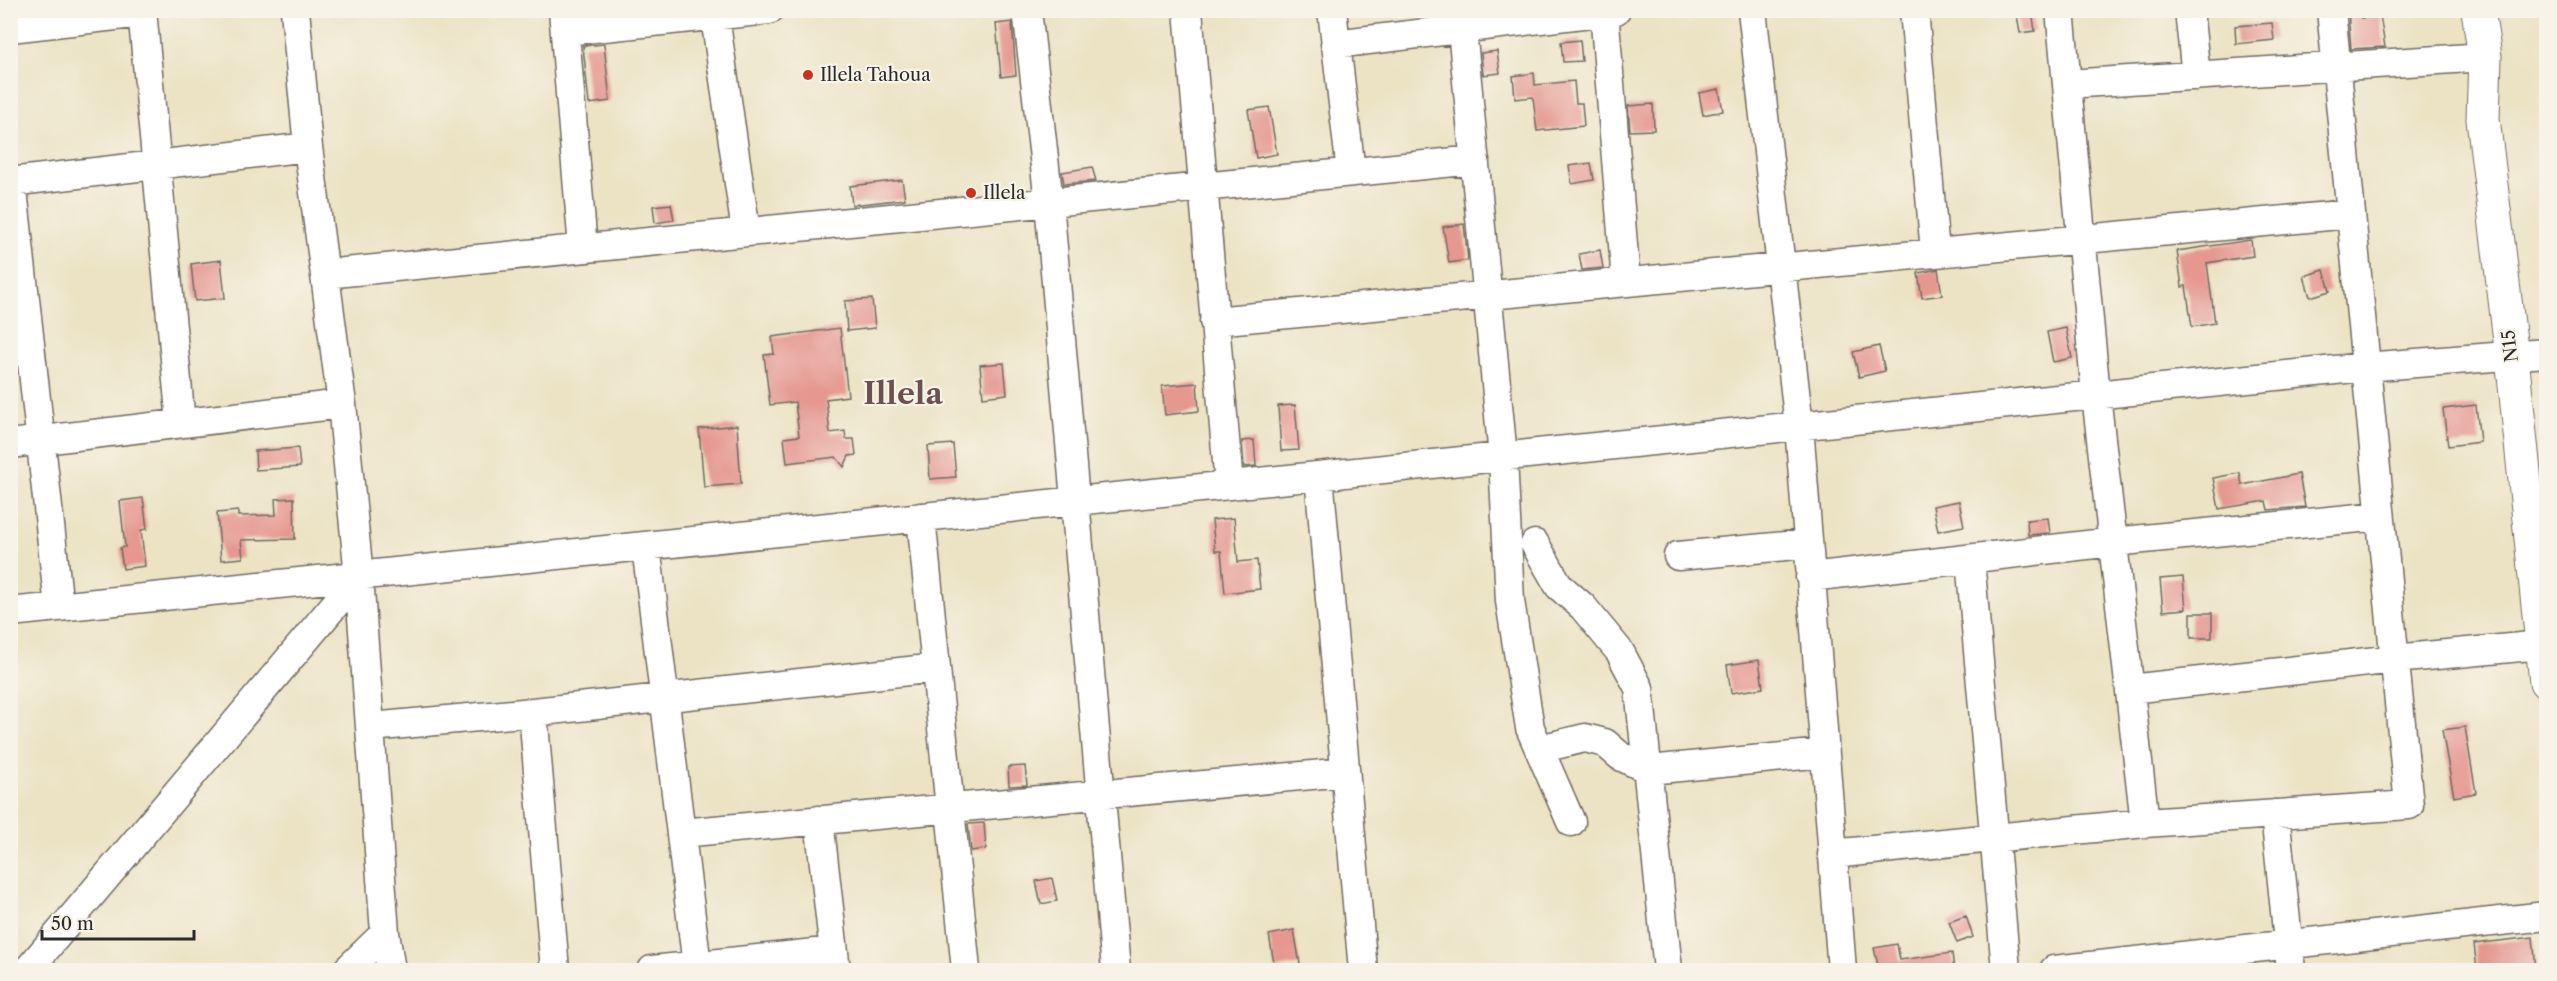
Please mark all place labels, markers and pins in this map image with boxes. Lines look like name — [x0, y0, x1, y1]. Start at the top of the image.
place label: Illela Tahoua — [820, 64, 931, 86]
marker: Illela Tahoua — [801, 68, 815, 82]
place label: Illela — [983, 182, 1026, 204]
marker: Illela — [964, 186, 978, 200]

